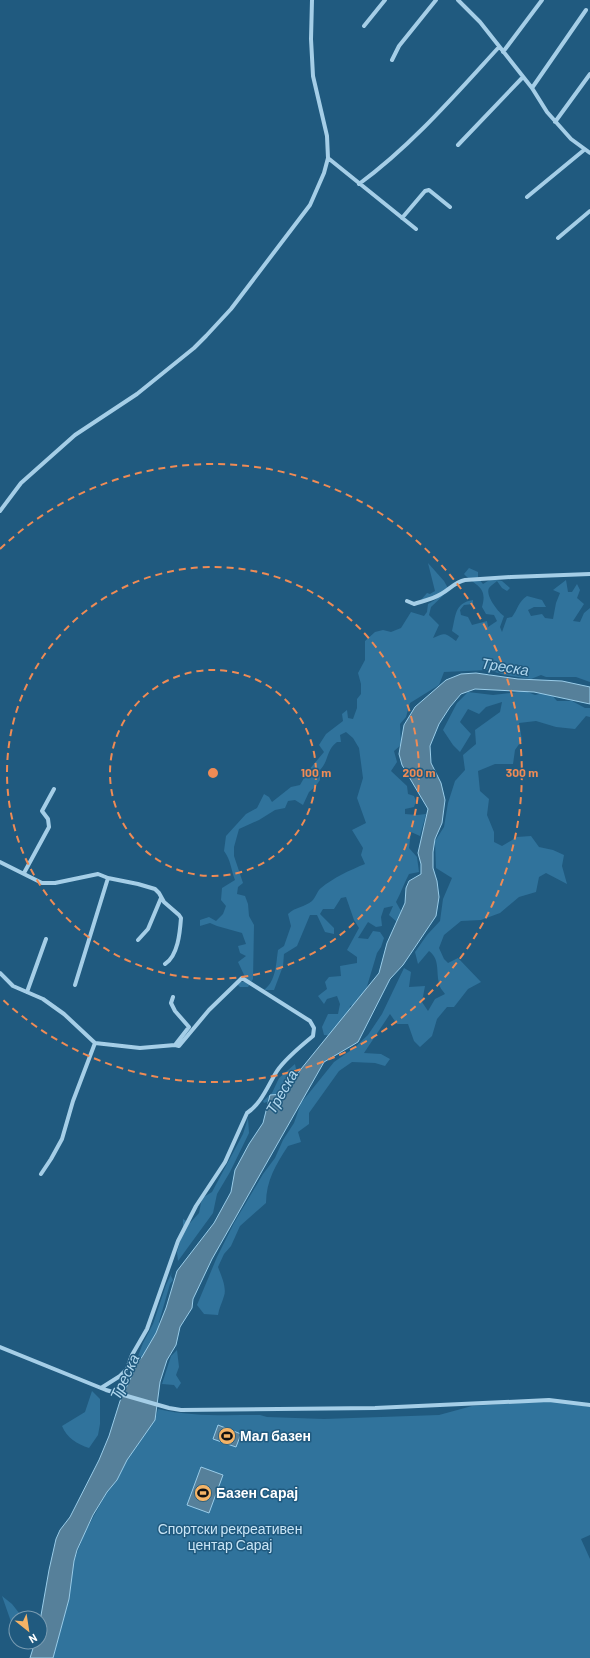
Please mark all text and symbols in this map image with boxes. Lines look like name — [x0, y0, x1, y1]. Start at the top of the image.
water label: Треска — [480, 653, 530, 679]
text: 100 m — [301, 765, 331, 779]
text: 200 m — [403, 765, 435, 779]
text: 300 m — [506, 765, 538, 779]
centre of rings — [206, 766, 220, 780]
water label: Треска — [261, 1066, 301, 1117]
water label: Треска — [106, 1351, 142, 1402]
sports icon: Мал базен — [217, 1426, 237, 1446]
place label: Мал базен — [240, 1427, 311, 1444]
sports icon: Базен Сарај — [193, 1483, 213, 1503]
place label: Базен Сарај — [216, 1484, 298, 1501]
park label: Спортски рекреативен центар Сарај — [158, 1520, 302, 1553]
north arrow — [8, 1610, 48, 1650]
text: N — [27, 1632, 40, 1647]

